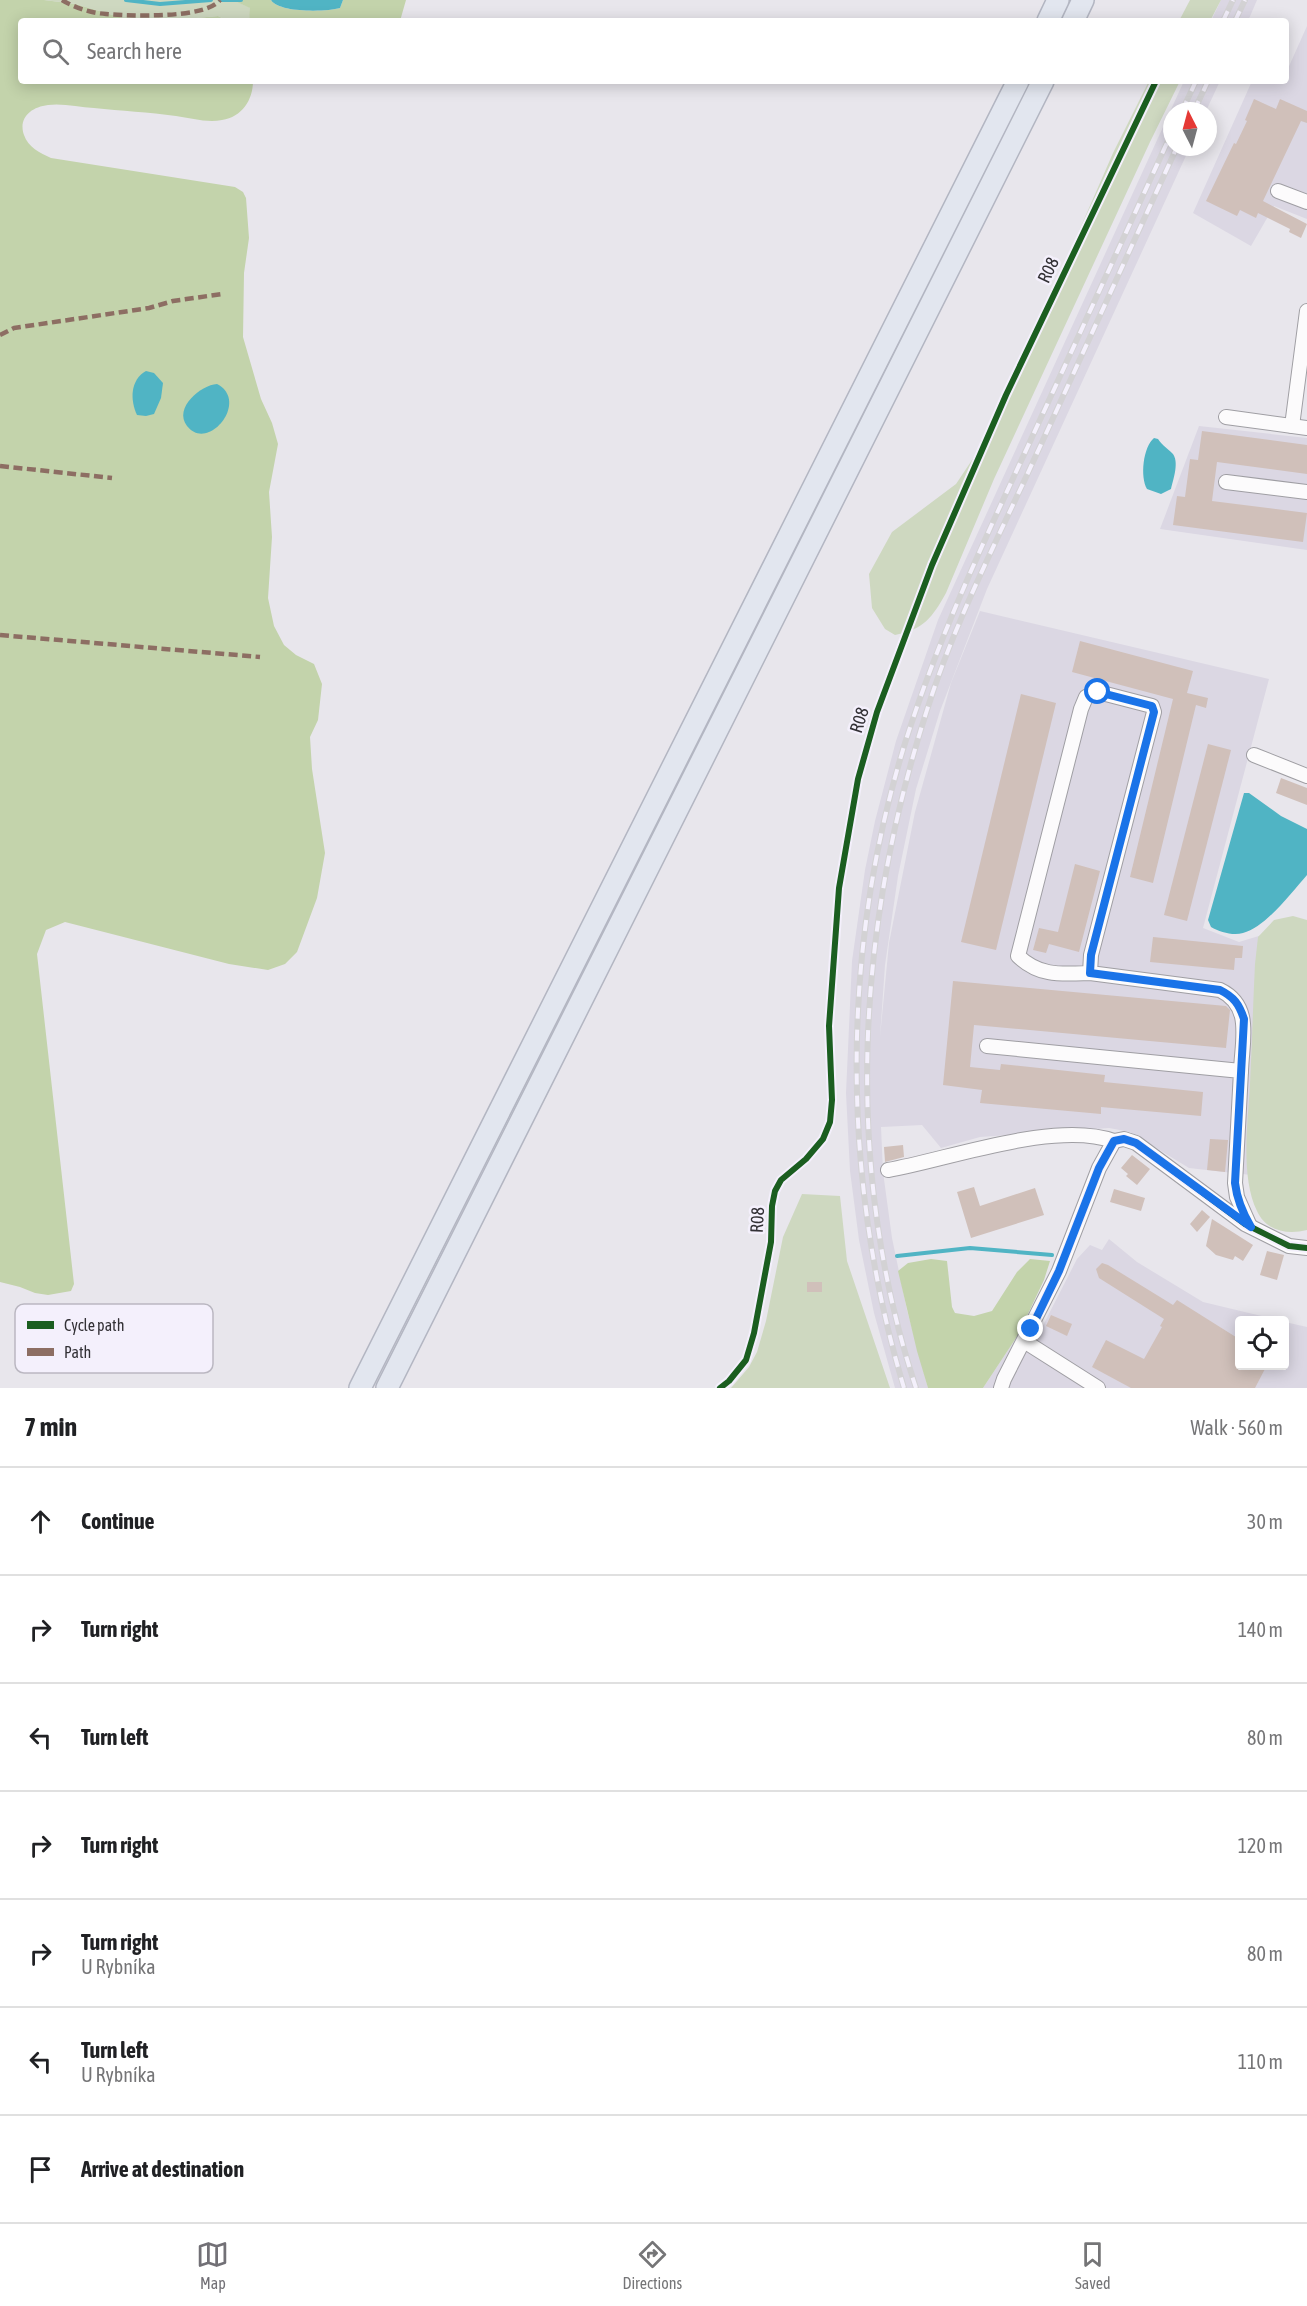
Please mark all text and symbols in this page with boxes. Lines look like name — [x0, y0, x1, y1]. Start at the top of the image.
search box — [18, 18, 1289, 84]
icon: search — [39, 35, 72, 68]
text: Search here — [87, 38, 182, 64]
north arrow — [1163, 102, 1217, 156]
street label: R08 — [1033, 254, 1063, 286]
route start — [1084, 678, 1110, 704]
street label: R08 — [845, 704, 873, 736]
street label: R08 — [746, 1207, 768, 1233]
legend — [15, 1304, 213, 1373]
route end — [1017, 1315, 1043, 1341]
text: Cycle path — [64, 1316, 124, 1335]
map controls — [1235, 1316, 1289, 1370]
button: locate — [1235, 1316, 1289, 1370]
text: Path — [64, 1343, 91, 1361]
text: 7 min — [24, 1412, 77, 1442]
text: Walk · 560 m — [1191, 1416, 1283, 1439]
icon: ahead — [24, 1505, 57, 1538]
text: Continue — [81, 1508, 155, 1534]
text: 30 m — [1247, 1510, 1283, 1533]
icon: right — [24, 1613, 57, 1646]
text: Turn right — [81, 1616, 158, 1642]
text: 140 m — [1238, 1618, 1283, 1641]
icon: left — [24, 1721, 57, 1754]
text: Turn left — [81, 1724, 148, 1750]
text: 80 m — [1247, 1726, 1283, 1749]
icon: right — [24, 1829, 57, 1862]
text: Turn right — [81, 1832, 158, 1858]
text: 120 m — [1238, 1834, 1283, 1857]
text: Turn right — [81, 1929, 158, 1955]
icon: right — [24, 1937, 57, 1970]
text: 80 m — [1247, 1942, 1283, 1965]
text: U Rybníka — [81, 1955, 156, 1978]
text: Turn left — [81, 2037, 148, 2063]
icon: left — [24, 2045, 57, 2078]
text: 110 m — [1238, 2050, 1283, 2073]
text: U Rybníka — [81, 2063, 156, 2086]
icon: arrive — [24, 2153, 57, 2186]
text: Arrive at destination — [81, 2156, 244, 2182]
tab: Map — [196, 2238, 229, 2292]
tab: Directions — [622, 2238, 682, 2292]
tab: Saved — [1075, 2238, 1110, 2292]

